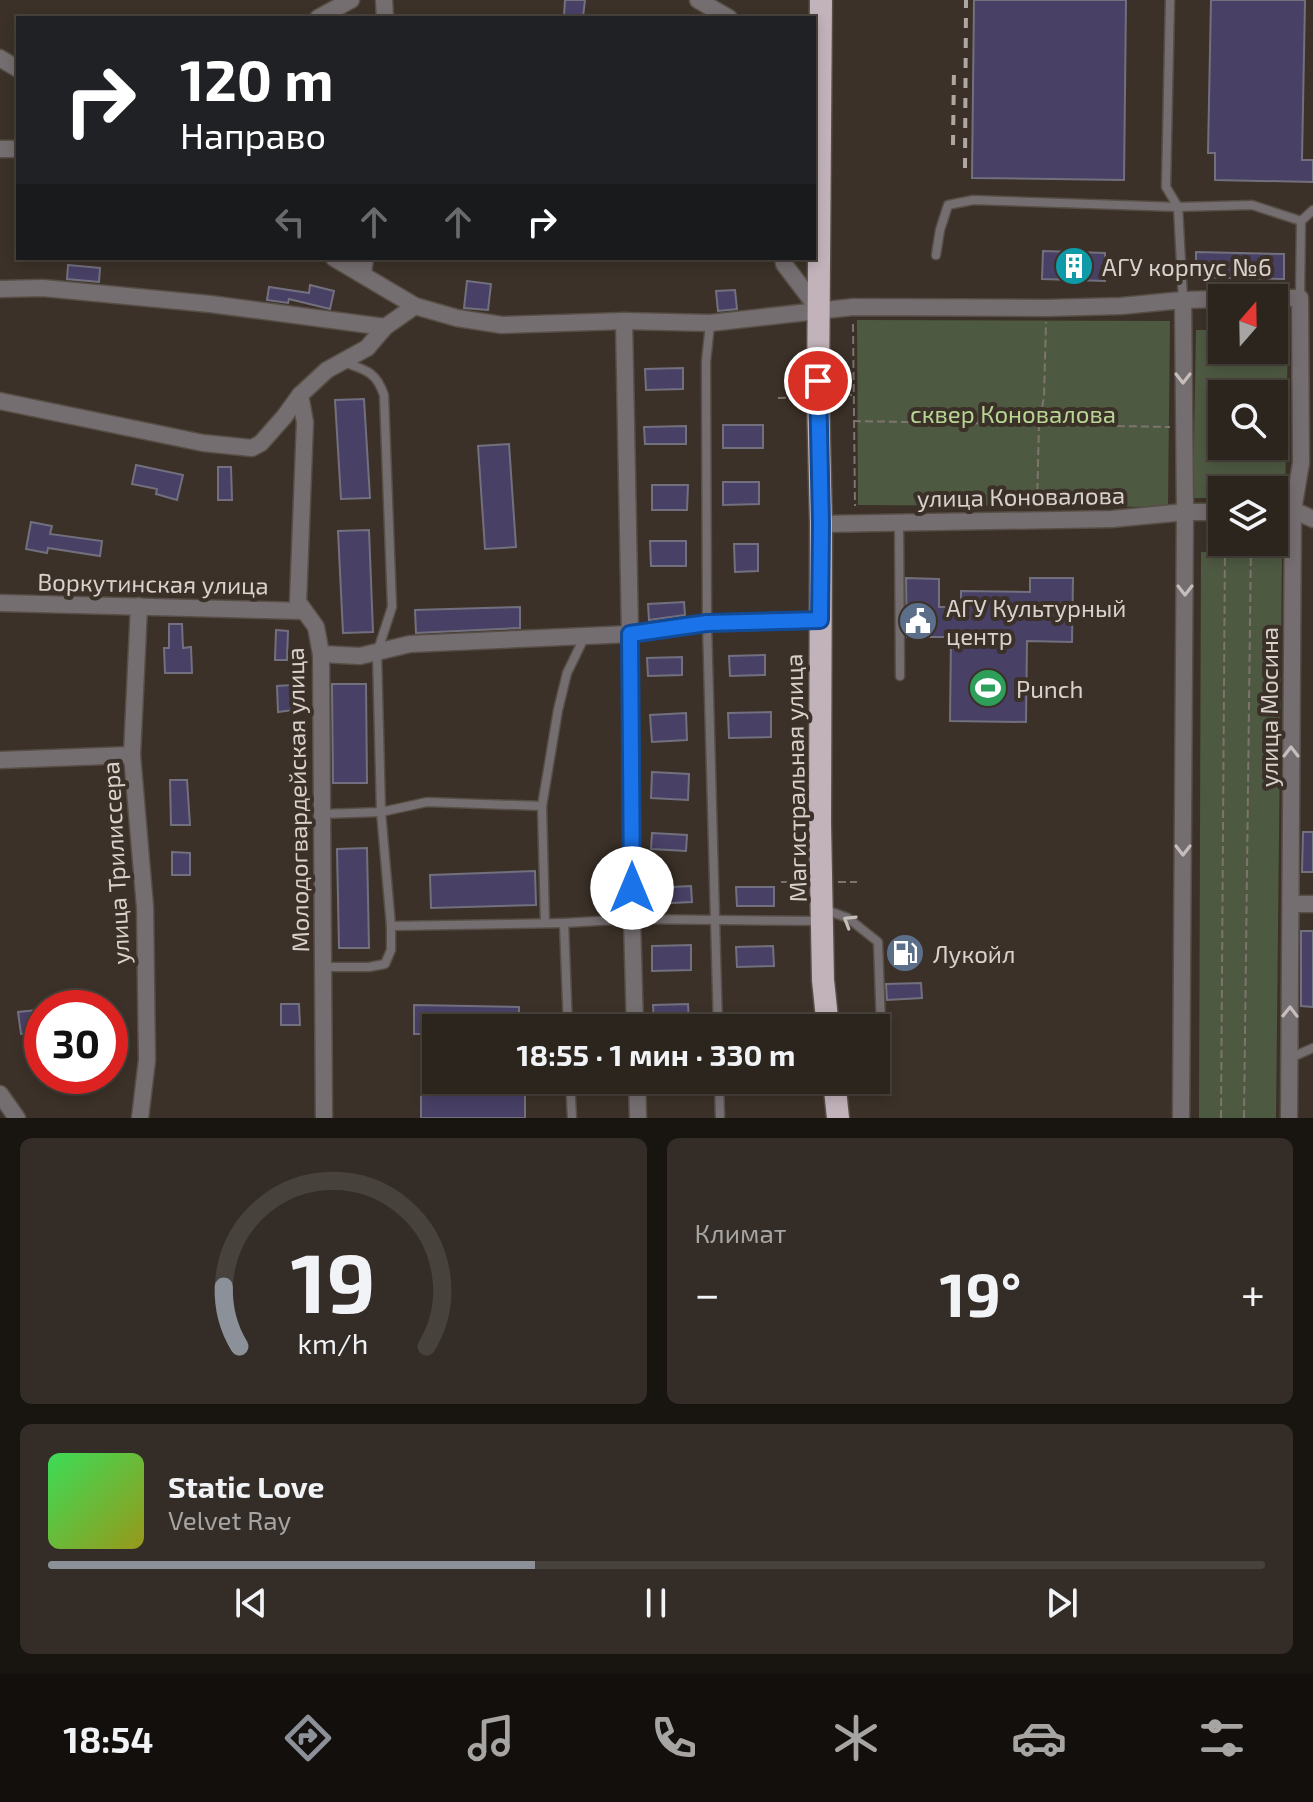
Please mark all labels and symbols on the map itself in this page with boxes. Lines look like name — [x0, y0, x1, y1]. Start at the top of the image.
building icon: АГУ корпус №6 — [1053, 245, 1095, 287]
place label: АГУ корпус №6 — [1102, 252, 1272, 282]
north arrow — [1208, 284, 1288, 364]
pin — [784, 347, 852, 415]
one-way arrow — [1174, 372, 1192, 385]
park label: сквер Коновалова — [910, 399, 1116, 428]
street label: улица Коновалова — [917, 480, 1125, 513]
street label: Воркутинская улица — [37, 566, 269, 601]
one-way arrow — [1176, 584, 1193, 597]
place label: АГУ Культурный центр — [946, 593, 1126, 650]
public building icon: АГУ Культурный центр — [897, 600, 939, 642]
street label: улица Мосина — [1254, 627, 1284, 787]
street label: Молодогвардейская улица — [280, 647, 315, 953]
street label: Магистральная улица — [778, 653, 813, 903]
sports icon: Punch — [967, 667, 1009, 709]
place label: Punch — [1016, 674, 1083, 703]
one-way arrow — [1283, 745, 1300, 758]
street label: улица Трилиссера — [95, 761, 136, 965]
one-way arrow — [1174, 844, 1192, 857]
position arrow — [590, 846, 674, 930]
one-way arrow — [843, 916, 857, 931]
fuel station icon: Лукойл — [884, 932, 926, 974]
place label: Лукойл — [933, 939, 1015, 969]
speed limit sign: 30 — [24, 990, 128, 1094]
one-way arrow — [1281, 1005, 1299, 1018]

